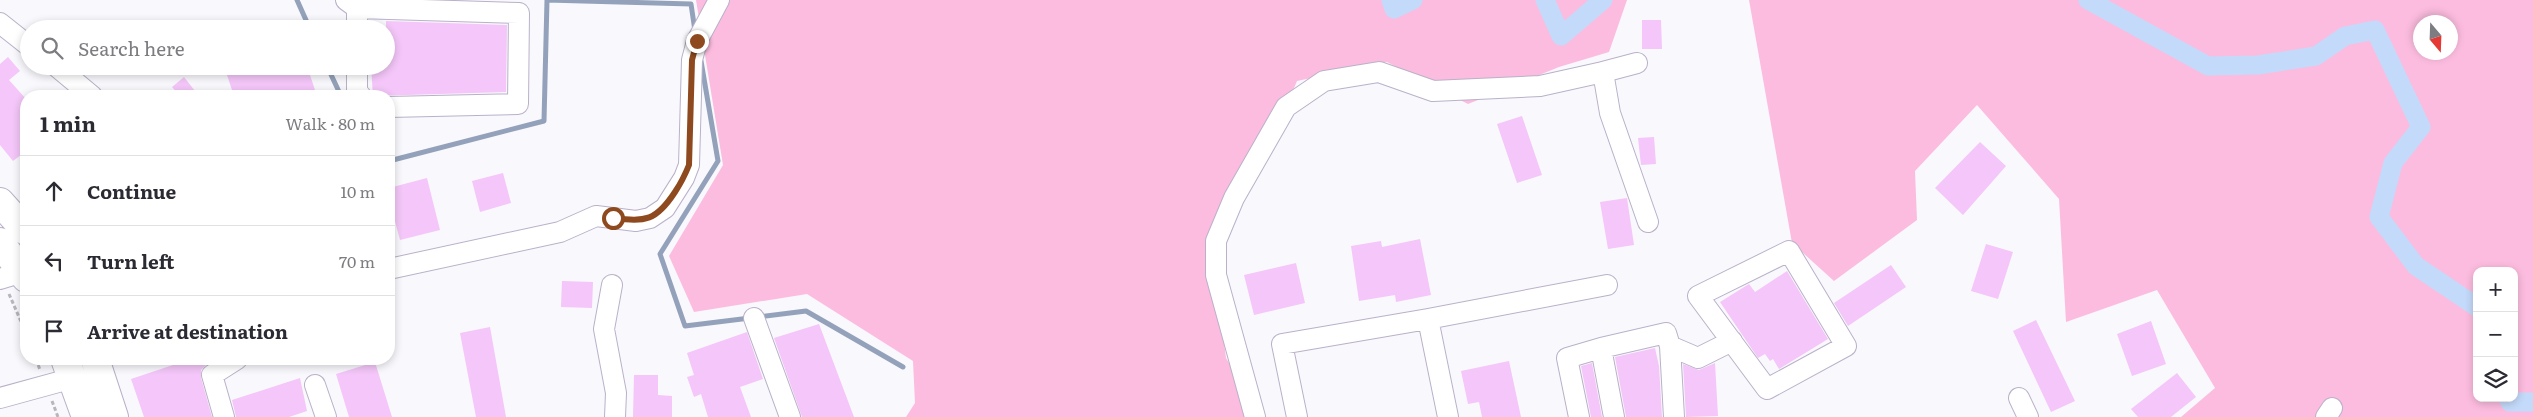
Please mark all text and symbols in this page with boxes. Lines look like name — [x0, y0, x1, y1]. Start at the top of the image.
north arrow — [2413, 15, 2458, 60]
search box — [20, 20, 395, 75]
route end — [686, 30, 709, 53]
icon: search — [38, 34, 66, 62]
text: Search here — [78, 34, 185, 62]
text: 1 min — [40, 107, 96, 138]
text: Walk · 80 m — [286, 111, 375, 135]
icon: ahead — [40, 177, 68, 205]
text: Continue — [87, 177, 176, 205]
text: 10 m — [341, 179, 375, 203]
route start — [602, 207, 625, 230]
icon: left — [40, 247, 68, 275]
text: Turn left — [87, 247, 174, 275]
text: 70 m — [339, 249, 375, 273]
map controls — [2473, 267, 2518, 402]
button: + — [2473, 267, 2518, 312]
button: − — [2473, 312, 2518, 357]
icon: arrive — [40, 317, 68, 345]
text: Arrive at destination — [87, 317, 288, 345]
button: layers — [2473, 357, 2518, 402]

